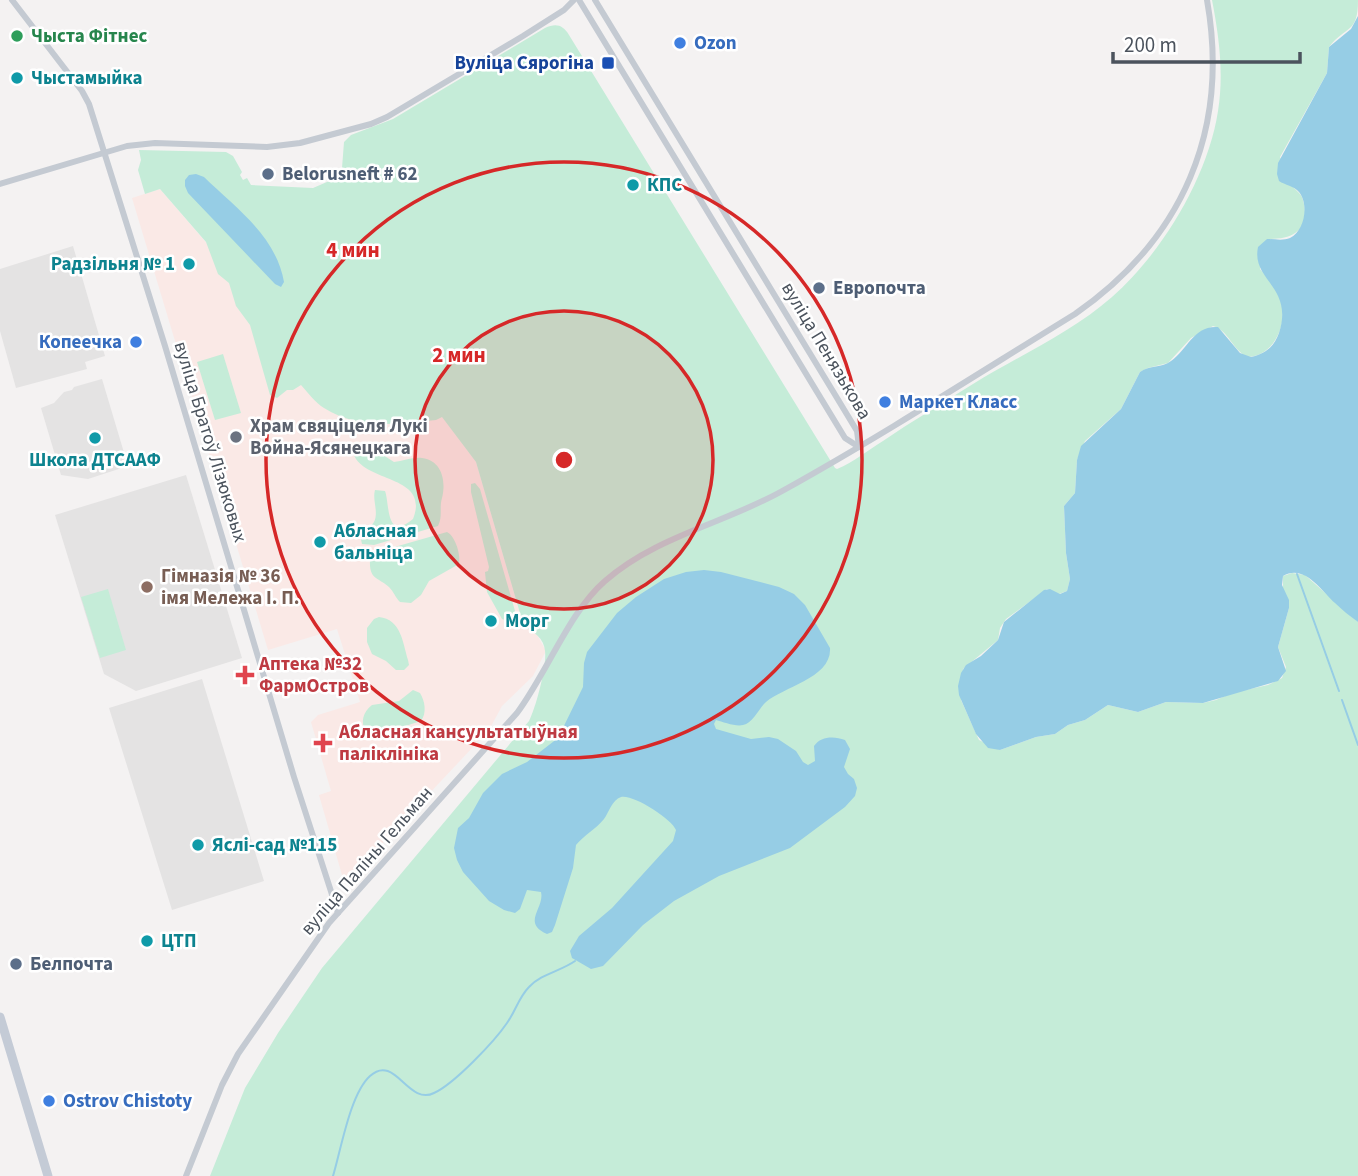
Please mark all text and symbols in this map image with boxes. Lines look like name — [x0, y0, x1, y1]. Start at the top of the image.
scale bar — [1113, 21, 1300, 65]
place label: Чыста Фітнес — [31, 23, 147, 50]
marker: Чыста Фітнес — [9, 28, 25, 44]
place label: Ozon — [694, 30, 737, 57]
text: 200 m — [1124, 30, 1177, 60]
marker: Ozon — [672, 35, 688, 51]
place label: Вуліца Сярогіна — [454, 50, 594, 77]
marker: Вуліца Сярогіна — [600, 55, 616, 71]
place label: Чыстамыйка — [31, 65, 143, 92]
marker: Чыстамыйка — [9, 70, 25, 86]
place label: Belorusneft # 62 — [282, 161, 417, 188]
marker: Belorusneft # 62 — [260, 166, 276, 182]
place label: КПС — [647, 172, 682, 199]
marker: КПС — [625, 177, 641, 193]
text: 4 мин — [326, 235, 380, 265]
place label: Радзільня № 1 — [51, 251, 175, 278]
marker: Радзільня № 1 — [181, 256, 197, 272]
place label: Европочта — [833, 275, 926, 302]
street label: вуліца Пенязькова — [774, 277, 878, 425]
marker: Европочта — [811, 280, 827, 296]
place label: Копеечка — [39, 329, 122, 356]
marker: Копеечка — [128, 334, 144, 350]
street label: вуліца Братоў Лізюковых — [167, 338, 254, 546]
text: 2 мин — [432, 340, 486, 370]
place label: Маркет Класс — [899, 389, 1017, 416]
marker: Маркет Класс — [877, 394, 893, 410]
place label: Храм свяціцеля Лукі Война-Ясянецкага — [250, 413, 428, 462]
marker: Храм свяціцеля Лукі Война-Ясянецкага — [228, 429, 244, 445]
marker: Школа ДТСААФ — [87, 430, 103, 446]
place label: Школа ДТСААФ — [29, 447, 161, 474]
centre of rings — [552, 448, 576, 472]
place label: Абласная бальніца — [333, 518, 417, 567]
marker: Абласная бальніца — [312, 534, 328, 550]
place label: Гімназія № 36 імя Мележа І. П. — [161, 563, 299, 612]
marker: Гімназія № 36 імя Мележа І. П. — [139, 579, 155, 595]
place label: Морг — [505, 608, 549, 635]
marker: Морг — [483, 613, 499, 629]
place label: Аптека №32 ФармОстров — [258, 651, 369, 700]
marker: Аптека №32 ФармОстров — [237, 667, 253, 683]
place label: Абласная кансультатыўная паліклініка — [338, 719, 578, 768]
marker: Абласная кансультатыўная паліклініка — [313, 733, 333, 753]
street label: вуліца Паліны Гельман — [295, 781, 439, 941]
place label: Яслі-сад №115 — [212, 832, 337, 859]
marker: Яслі-сад №115 — [190, 837, 206, 853]
place label: ЦТП — [161, 928, 197, 955]
marker: ЦТП — [139, 933, 155, 949]
place label: Белпочта — [30, 951, 113, 978]
marker: Белпочта — [8, 956, 24, 972]
place label: Ostrov Chistoty — [63, 1088, 192, 1115]
marker: Ostrov Chistoty — [41, 1093, 57, 1109]

